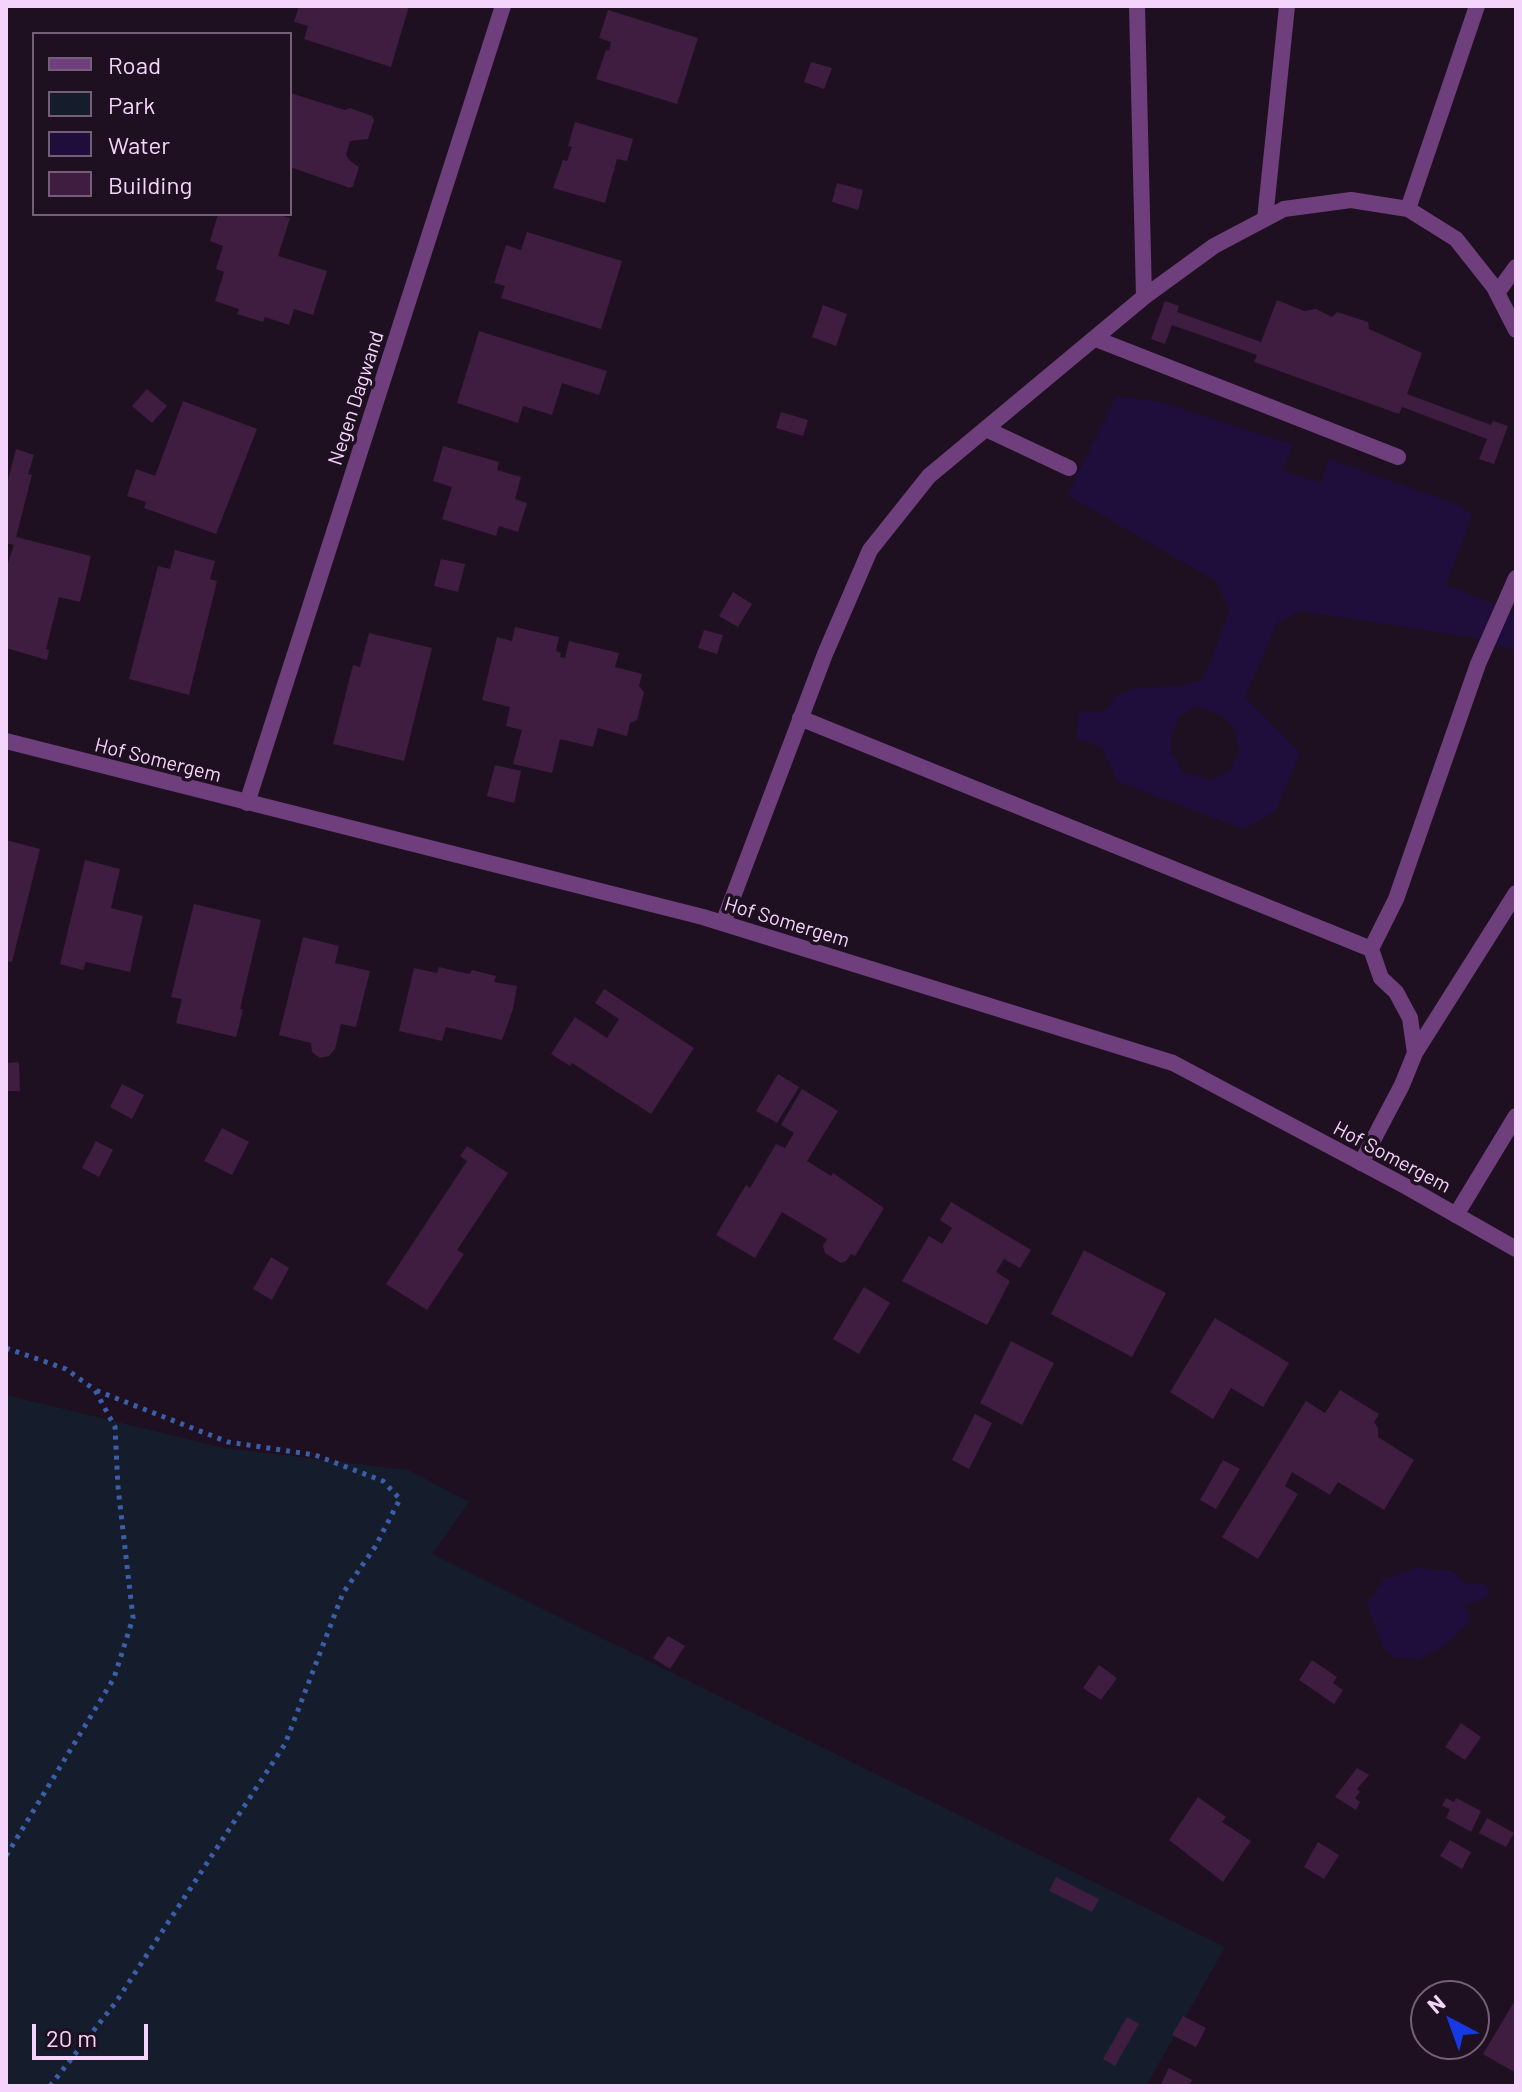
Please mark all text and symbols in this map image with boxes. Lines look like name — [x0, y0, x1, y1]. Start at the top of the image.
legend — [32, 32, 292, 216]
text: Road — [108, 50, 161, 79]
text: Park — [108, 90, 155, 119]
text: Water — [108, 130, 170, 159]
text: Building — [108, 170, 192, 199]
street label: Negen Dagwand — [323, 328, 389, 468]
street label: Hof Somergem — [92, 733, 224, 787]
street label: Hof Somergem — [722, 892, 852, 952]
street label: Hof Somergem — [1329, 1116, 1455, 1198]
north arrow — [1410, 1980, 1490, 2060]
text: N — [1422, 1989, 1450, 2018]
scale bar — [36, 2008, 152, 2058]
text: 20 m — [46, 2023, 97, 2052]

